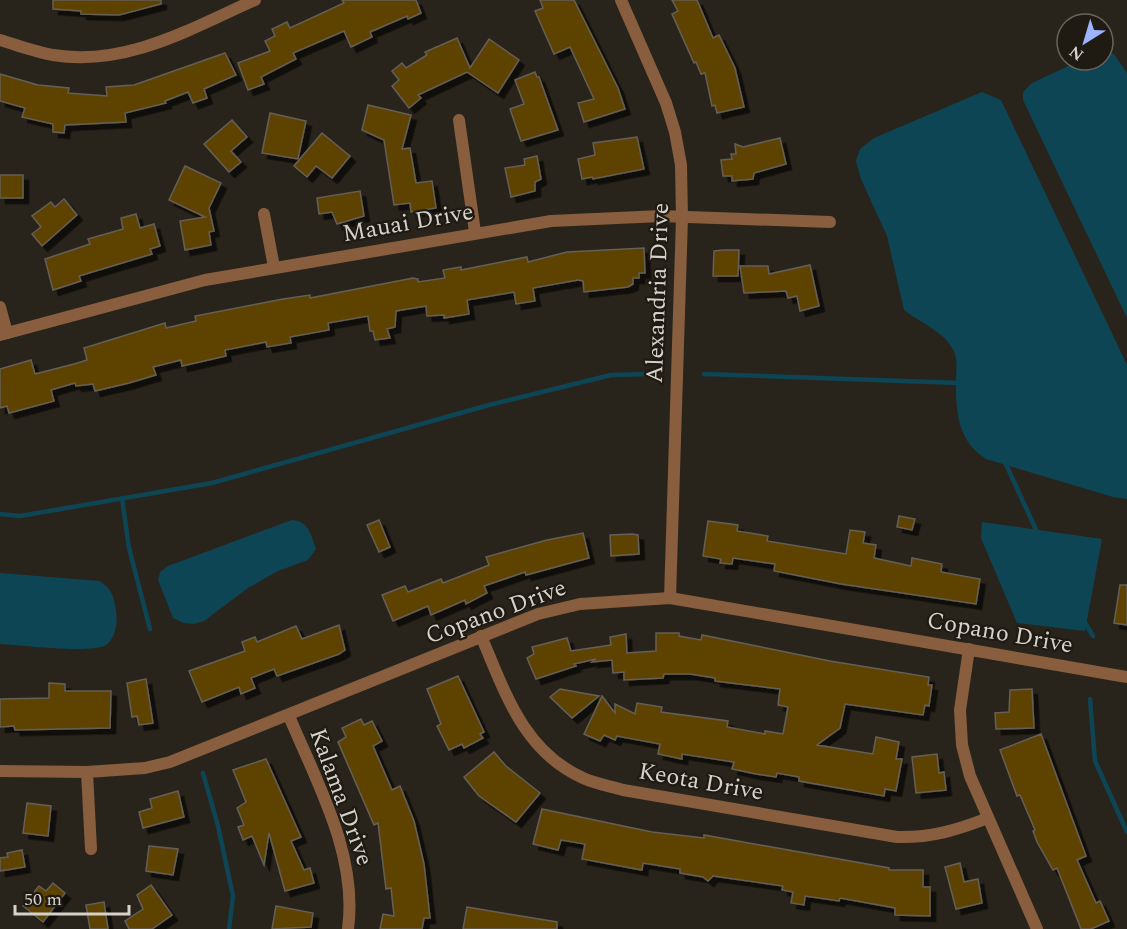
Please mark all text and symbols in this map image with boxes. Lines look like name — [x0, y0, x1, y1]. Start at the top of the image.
north arrow — [1055, 12, 1115, 72]
text: N — [1064, 40, 1089, 67]
street label: Mauai Drive — [340, 194, 476, 252]
street label: Alexandria Drive — [637, 202, 679, 384]
street label: Copano Drive — [421, 570, 571, 654]
street label: Copano Drive — [924, 602, 1076, 664]
street label: Kalama Drive — [299, 723, 383, 871]
street label: Keota Drive — [636, 753, 766, 811]
scale bar — [15, 878, 129, 916]
text: 50 m — [24, 886, 62, 913]

